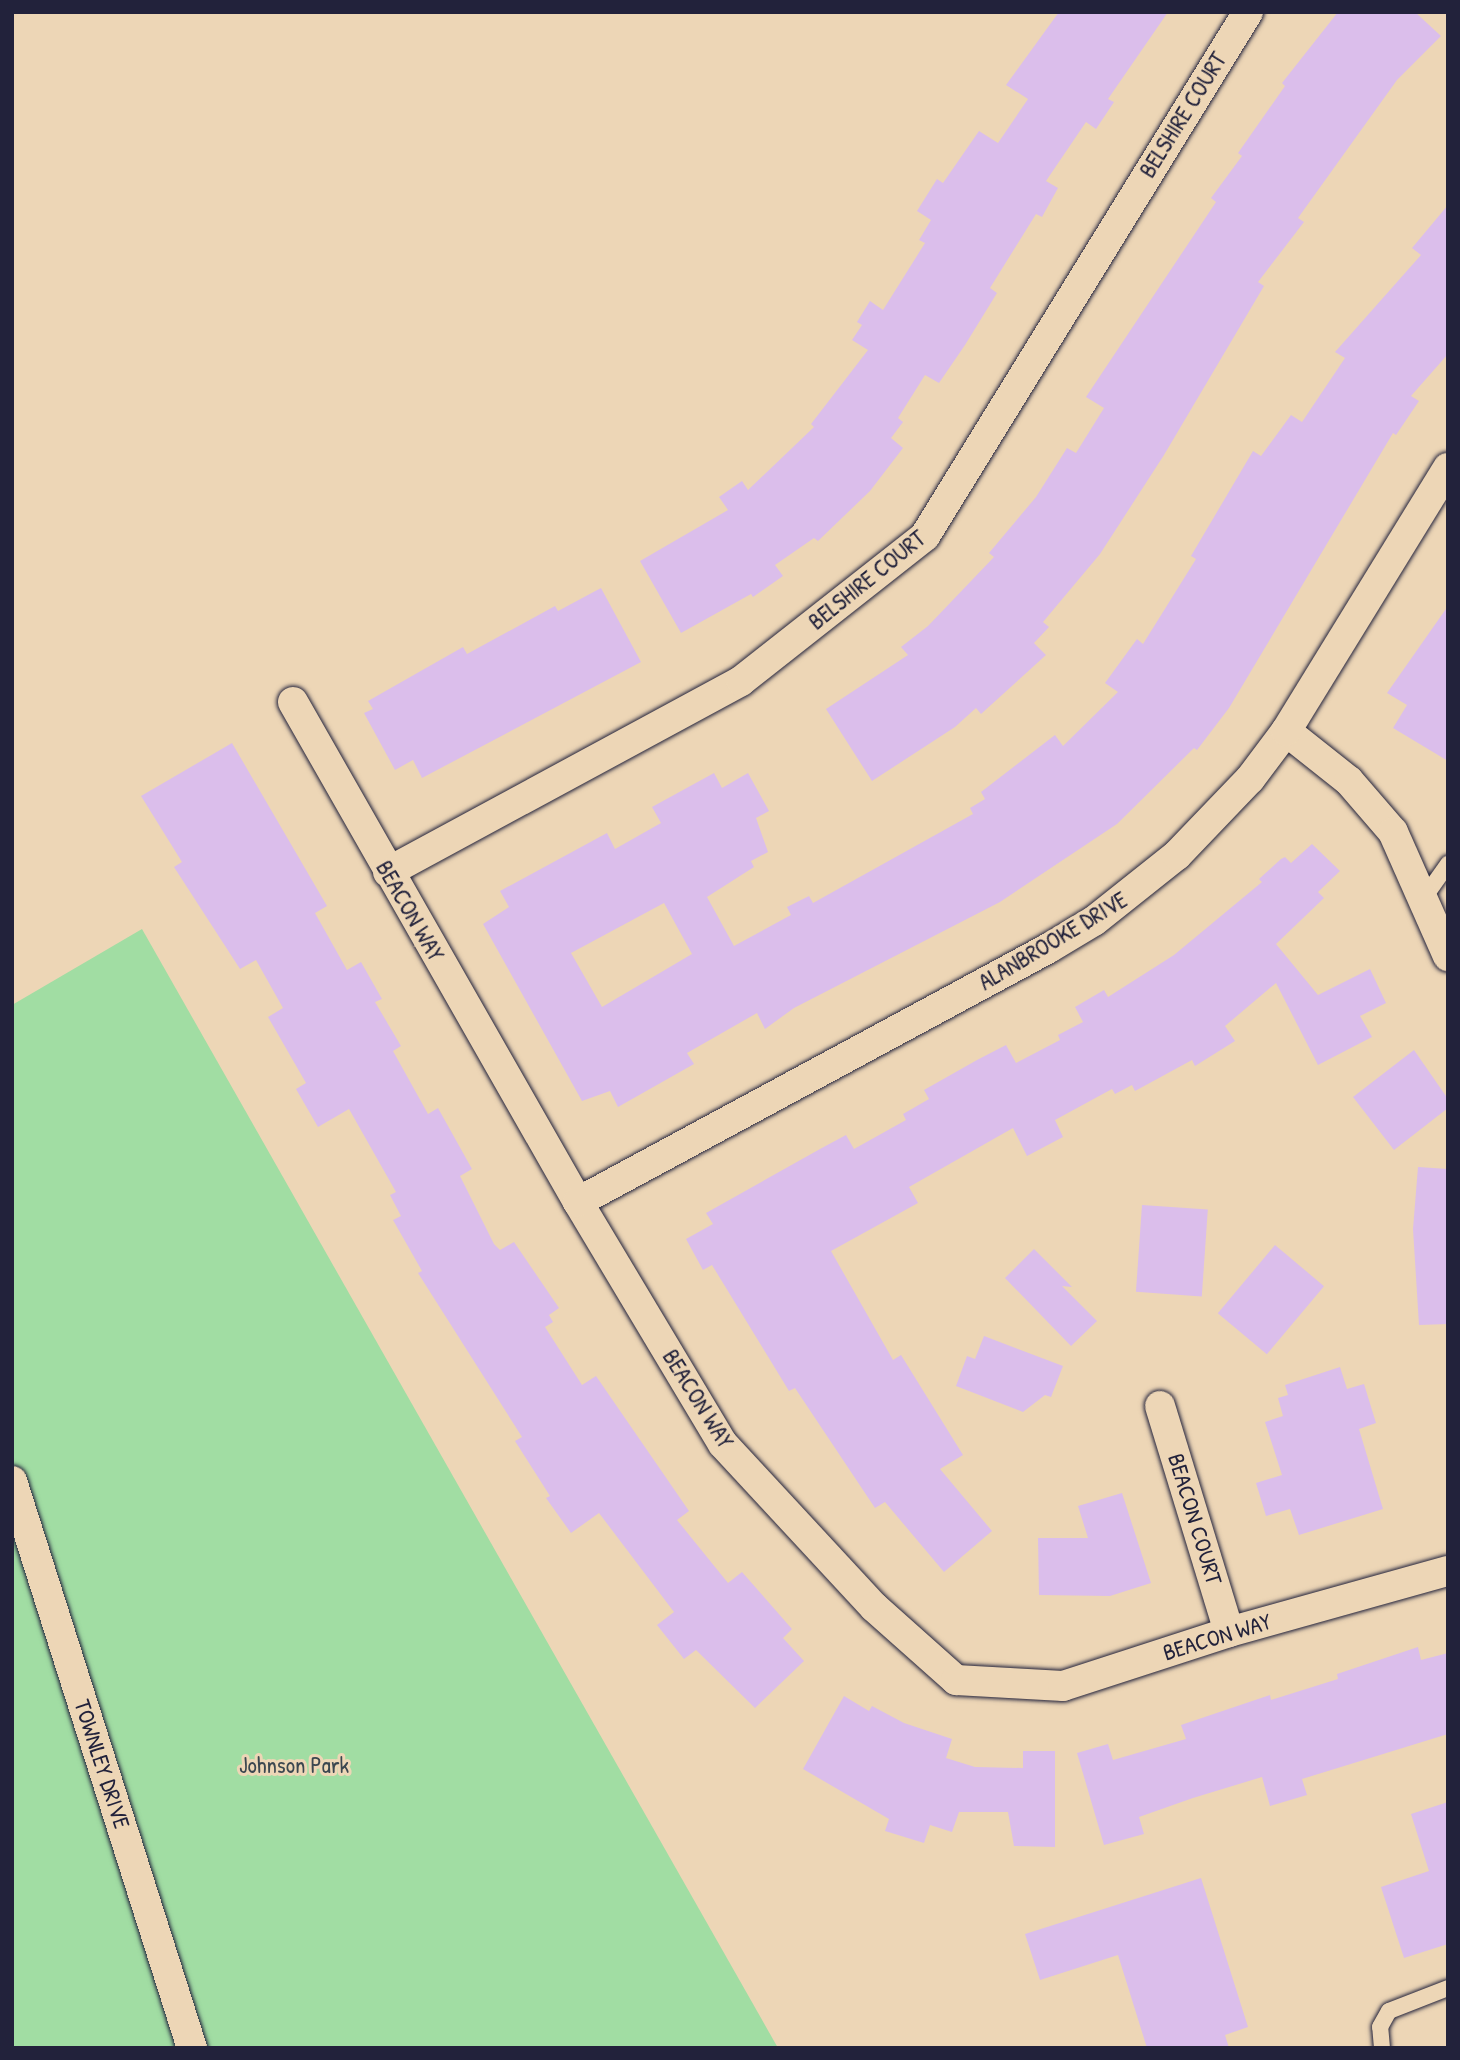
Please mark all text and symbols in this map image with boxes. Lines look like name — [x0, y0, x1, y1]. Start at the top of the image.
street label: BELSHIRE COURT — [1134, 47, 1232, 183]
street label: BELSHIRE COURT — [803, 525, 931, 635]
street label: BEACON WAY — [370, 856, 450, 966]
street label: ALANBROOKE DRIVE — [974, 886, 1132, 996]
street label: BEACON WAY — [657, 1344, 739, 1454]
street label: BEACON COURT — [1162, 1450, 1228, 1588]
street label: BEACON WAY — [1160, 1607, 1274, 1667]
street label: TOWNLEY DRIVE — [68, 1696, 136, 1832]
park label: Johnson Park — [239, 1751, 349, 1779]

